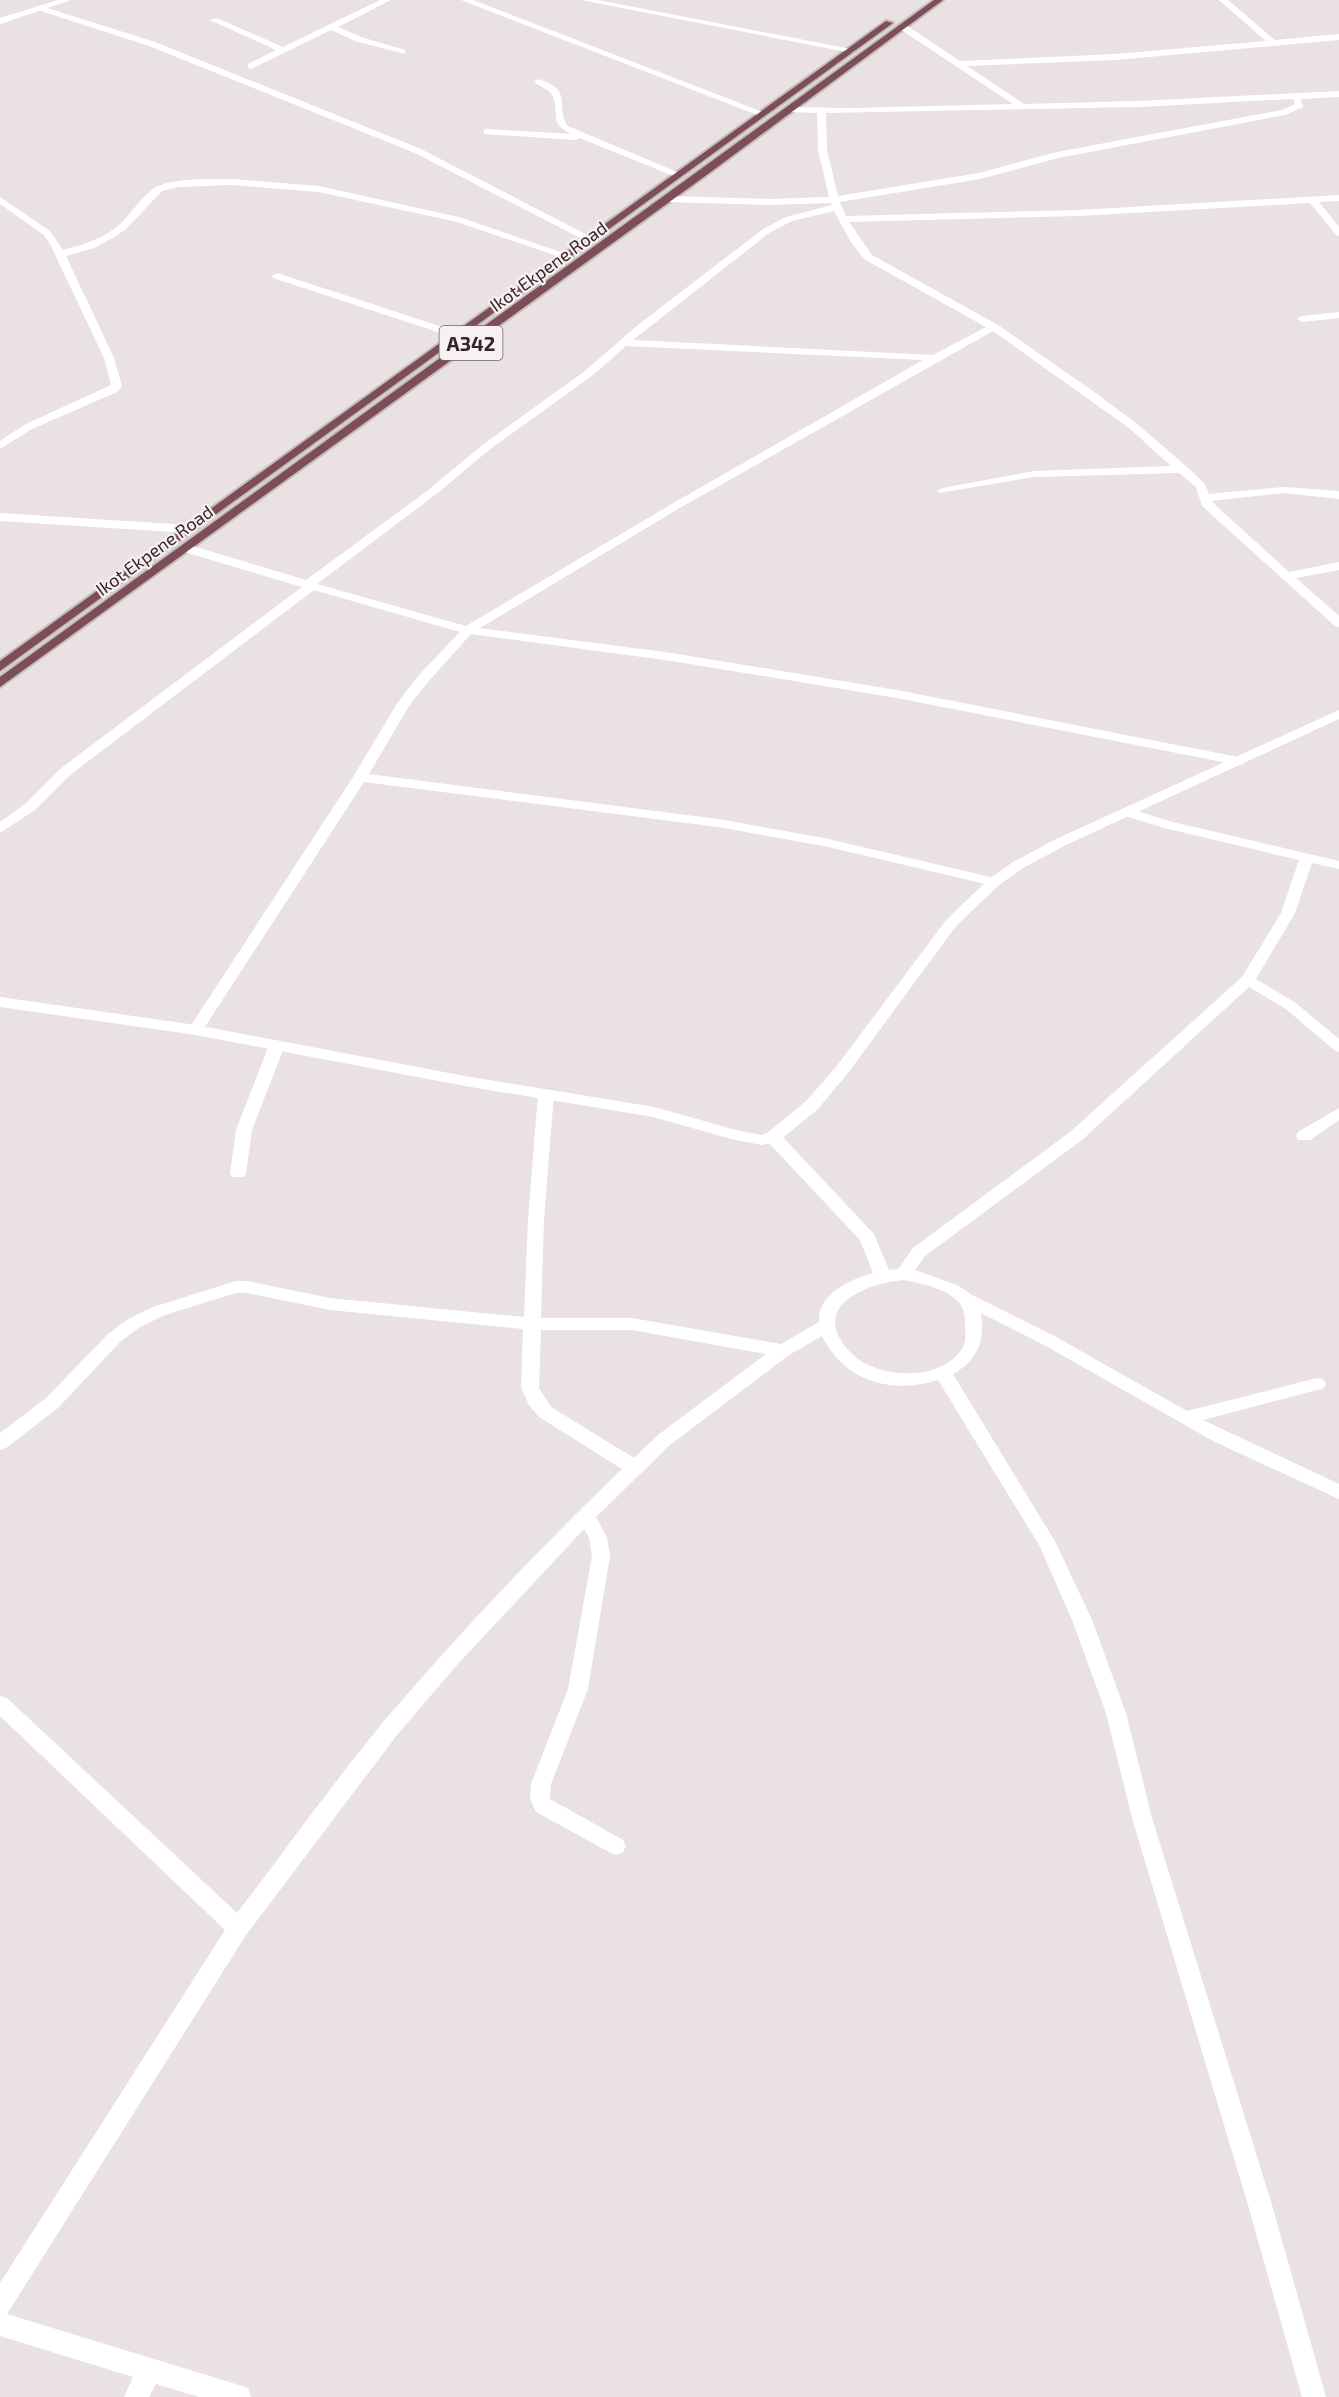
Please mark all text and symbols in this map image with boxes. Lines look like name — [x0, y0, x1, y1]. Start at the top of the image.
street label: Ikot Ekpene Road — [485, 216, 611, 316]
road number: A342 — [440, 326, 502, 360]
street label: Ikot Ekpene Road — [91, 500, 217, 600]

